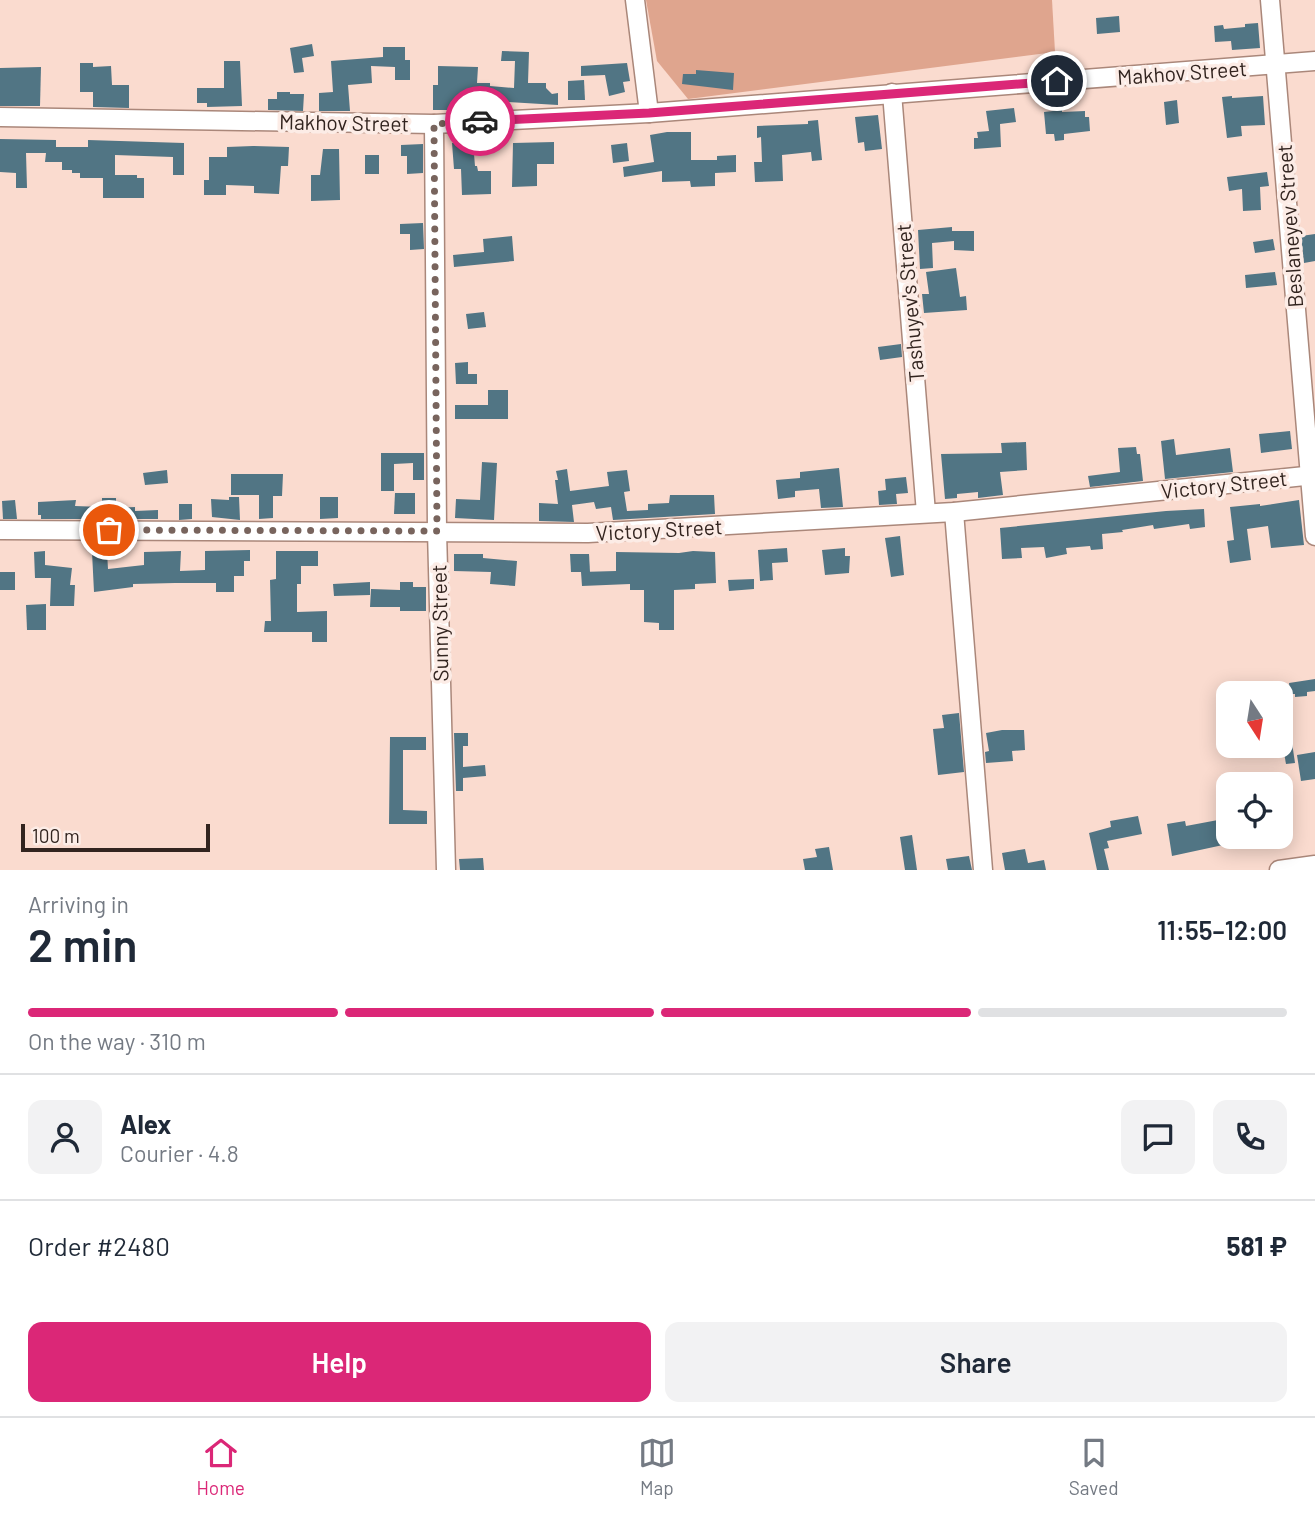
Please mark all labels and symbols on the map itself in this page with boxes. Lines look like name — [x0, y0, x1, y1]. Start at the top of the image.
pin — [1027, 51, 1087, 111]
street label: Makhov Street — [1116, 55, 1248, 89]
courier — [445, 86, 515, 156]
street label: Makhov Street — [279, 108, 409, 136]
street label: Beslaneyev Street — [1271, 143, 1307, 309]
street label: Tashuyev's Street — [890, 223, 928, 383]
street label: Victory Street — [1160, 465, 1288, 503]
pin — [79, 500, 139, 560]
street label: Victory Street — [595, 513, 723, 545]
street label: Sunny Street — [425, 564, 453, 682]
north arrow — [1216, 681, 1293, 758]
scale bar — [21, 821, 210, 853]

